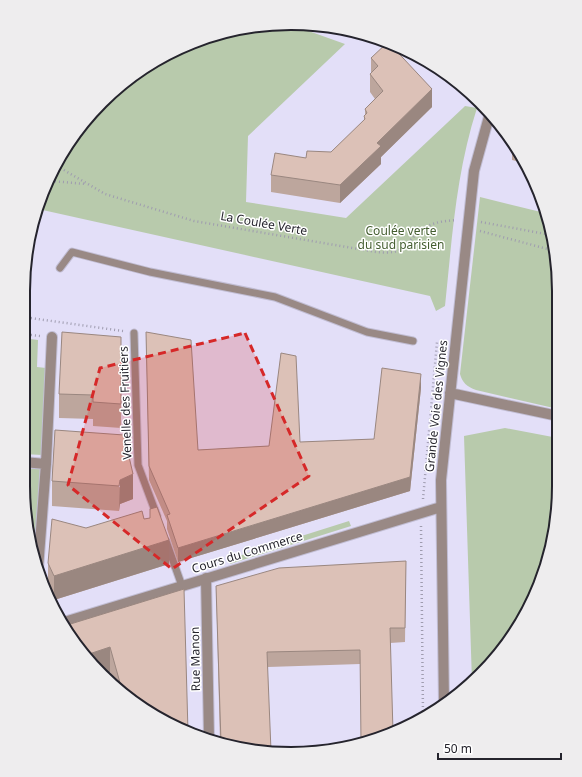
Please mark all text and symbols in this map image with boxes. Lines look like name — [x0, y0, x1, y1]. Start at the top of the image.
street label: La Coulée Verte — [219, 207, 309, 239]
park label: Coulée verte du sud parisien — [358, 222, 444, 253]
street label: Grande Voie des Vignes — [421, 339, 451, 473]
street label: Venelle des Fruitiers — [115, 346, 135, 460]
street label: Cours du Commerce — [189, 527, 305, 577]
street label: Rue Manon — [186, 627, 204, 691]
scale bar — [438, 735, 561, 761]
text: 50 m — [444, 740, 472, 757]

